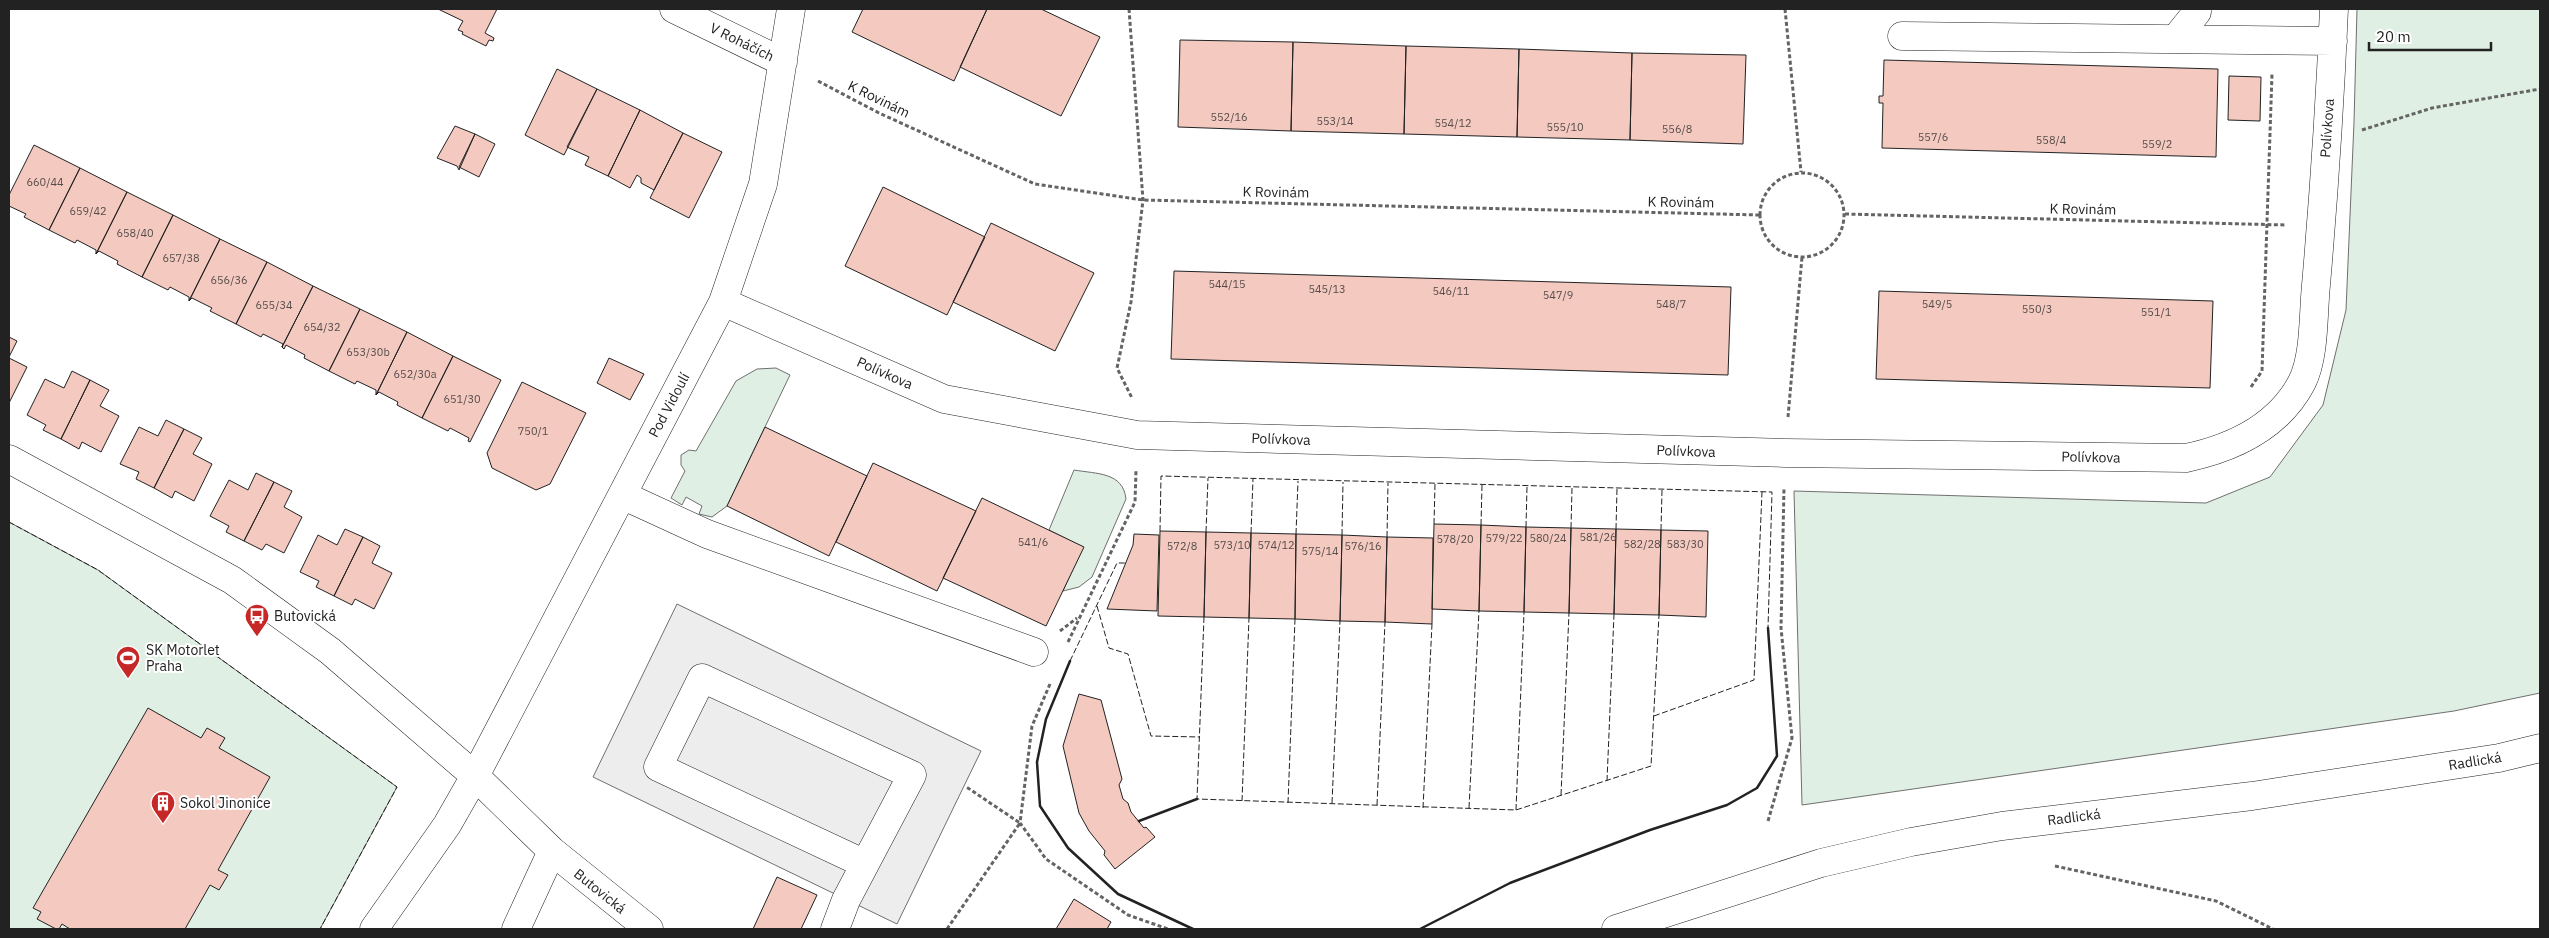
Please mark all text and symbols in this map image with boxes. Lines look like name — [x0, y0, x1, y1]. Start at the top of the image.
street label: V Roháčích — [707, 19, 777, 65]
scale bar — [2369, 20, 2492, 52]
text: 20 m — [2376, 27, 2411, 46]
street label: K Rovinám — [845, 76, 913, 122]
street label: Polívkova — [2316, 97, 2338, 158]
house number: 552/16 — [1210, 110, 1248, 124]
house number: 553/14 — [1316, 114, 1354, 128]
house number: 554/12 — [1434, 116, 1472, 130]
house number: 555/10 — [1546, 120, 1584, 134]
house number: 556/8 — [1662, 122, 1692, 136]
house number: 557/6 — [1918, 130, 1948, 144]
house number: 558/4 — [2036, 133, 2067, 147]
house number: 559/2 — [2142, 137, 2172, 151]
house number: 660/44 — [26, 175, 64, 189]
street label: K Rovinám — [1242, 182, 1310, 202]
street label: K Rovinám — [1647, 192, 1715, 212]
street label: K Rovinám — [2049, 199, 2117, 219]
house number: 659/42 — [69, 204, 107, 218]
house number: 658/40 — [116, 226, 154, 240]
house number: 657/38 — [162, 251, 200, 265]
house number: 656/36 — [210, 273, 248, 287]
house number: 544/15 — [1208, 277, 1246, 291]
house number: 545/13 — [1308, 282, 1346, 296]
house number: 546/11 — [1432, 284, 1470, 298]
house number: 547/9 — [1543, 288, 1573, 302]
house number: 548/7 — [1656, 297, 1686, 311]
house number: 549/5 — [1922, 297, 1952, 311]
house number: 655/34 — [255, 298, 293, 312]
house number: 550/3 — [2022, 302, 2052, 316]
house number: 551/1 — [2141, 305, 2172, 319]
house number: 654/32 — [303, 320, 341, 334]
house number: 653/30b — [346, 345, 390, 359]
street label: Polívkova — [854, 353, 916, 394]
house number: 652/30a — [393, 367, 437, 381]
street label: Pod Vidoulí — [644, 369, 694, 440]
house number: 651/30 — [443, 392, 481, 406]
house number: 750/1 — [518, 424, 549, 438]
street label: Polívkova — [1251, 429, 1311, 449]
street label: Polívkova — [1656, 441, 1716, 461]
street label: Polívkova — [2061, 447, 2121, 467]
house number: 581/26 — [1579, 530, 1617, 544]
house number: 579/22 — [1485, 531, 1523, 545]
house number: 580/24 — [1529, 531, 1567, 545]
house number: 578/20 — [1436, 532, 1474, 546]
house number: 541/6 — [1018, 535, 1048, 549]
house number: 582/28 — [1623, 537, 1661, 551]
house number: 583/30 — [1666, 537, 1704, 551]
house number: 573/10 — [1213, 538, 1251, 552]
house number: 574/12 — [1257, 538, 1295, 552]
house number: 572/8 — [1167, 539, 1197, 553]
house number: 576/16 — [1344, 539, 1382, 553]
house number: 575/14 — [1301, 544, 1339, 558]
bus stop icon: Butovická — [244, 603, 270, 637]
place label: Butovická — [274, 607, 336, 625]
place label: SK Motorlet Praha — [146, 641, 220, 675]
sports icon: SK Motorlet Praha — [115, 645, 141, 679]
street label: Radlická — [2447, 748, 2503, 774]
building icon: Sokol Jinonice — [150, 790, 176, 824]
place label: Sokol Jinonice — [180, 794, 271, 812]
street label: Radlická — [2046, 805, 2102, 829]
street label: Butovická — [570, 865, 630, 918]

